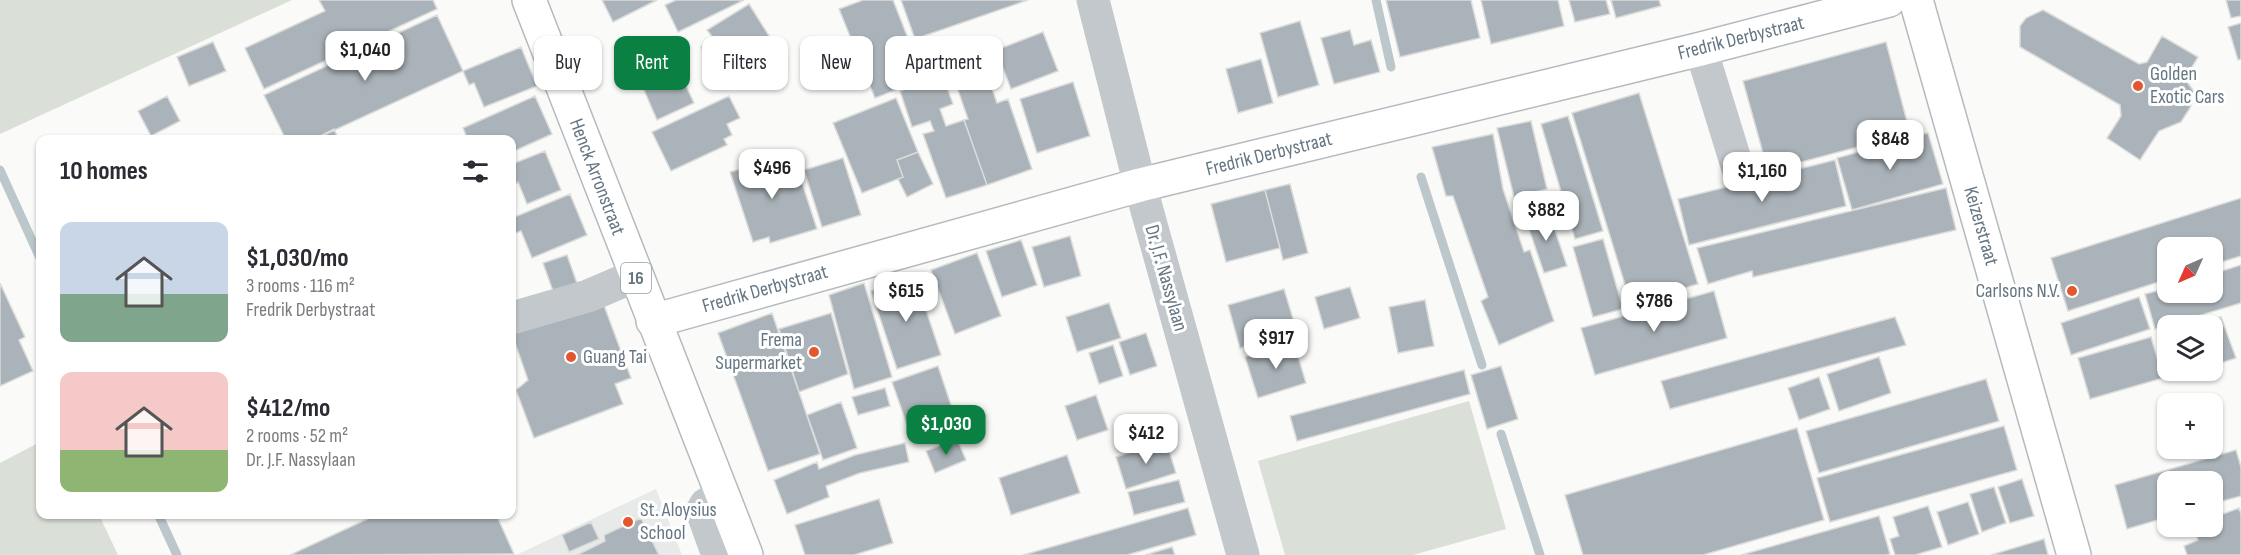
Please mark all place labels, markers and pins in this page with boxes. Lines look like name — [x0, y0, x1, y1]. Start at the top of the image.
pin: $1,040 — [316, 31, 414, 82]
place label: Golden Exotic Cars — [2150, 62, 2224, 109]
marker: Golden Exotic Cars — [2131, 79, 2145, 93]
pin: $848 — [1854, 120, 1926, 171]
pin: $496 — [736, 149, 808, 200]
pin: $1,160 — [1713, 152, 1811, 203]
pin: $882 — [1510, 191, 1582, 242]
pin: $615 — [870, 272, 942, 323]
place label: Carlsons N.V. — [1975, 279, 2060, 303]
pin: $786 — [1618, 282, 1690, 333]
marker: Carlsons N.V. — [2065, 284, 2079, 298]
pin: $917 — [1240, 319, 1312, 370]
place label: Frema Supermarket — [715, 328, 802, 375]
place label: Guang Tai — [583, 345, 647, 369]
marker: Frema Supermarket — [807, 345, 821, 359]
marker: Guang Tai — [564, 350, 578, 364]
pin: $1,030 — [897, 405, 995, 456]
pin: $412 — [1110, 414, 1182, 465]
place label: St. Aloysius School — [640, 498, 717, 545]
marker: St. Aloysius School — [621, 515, 635, 529]

